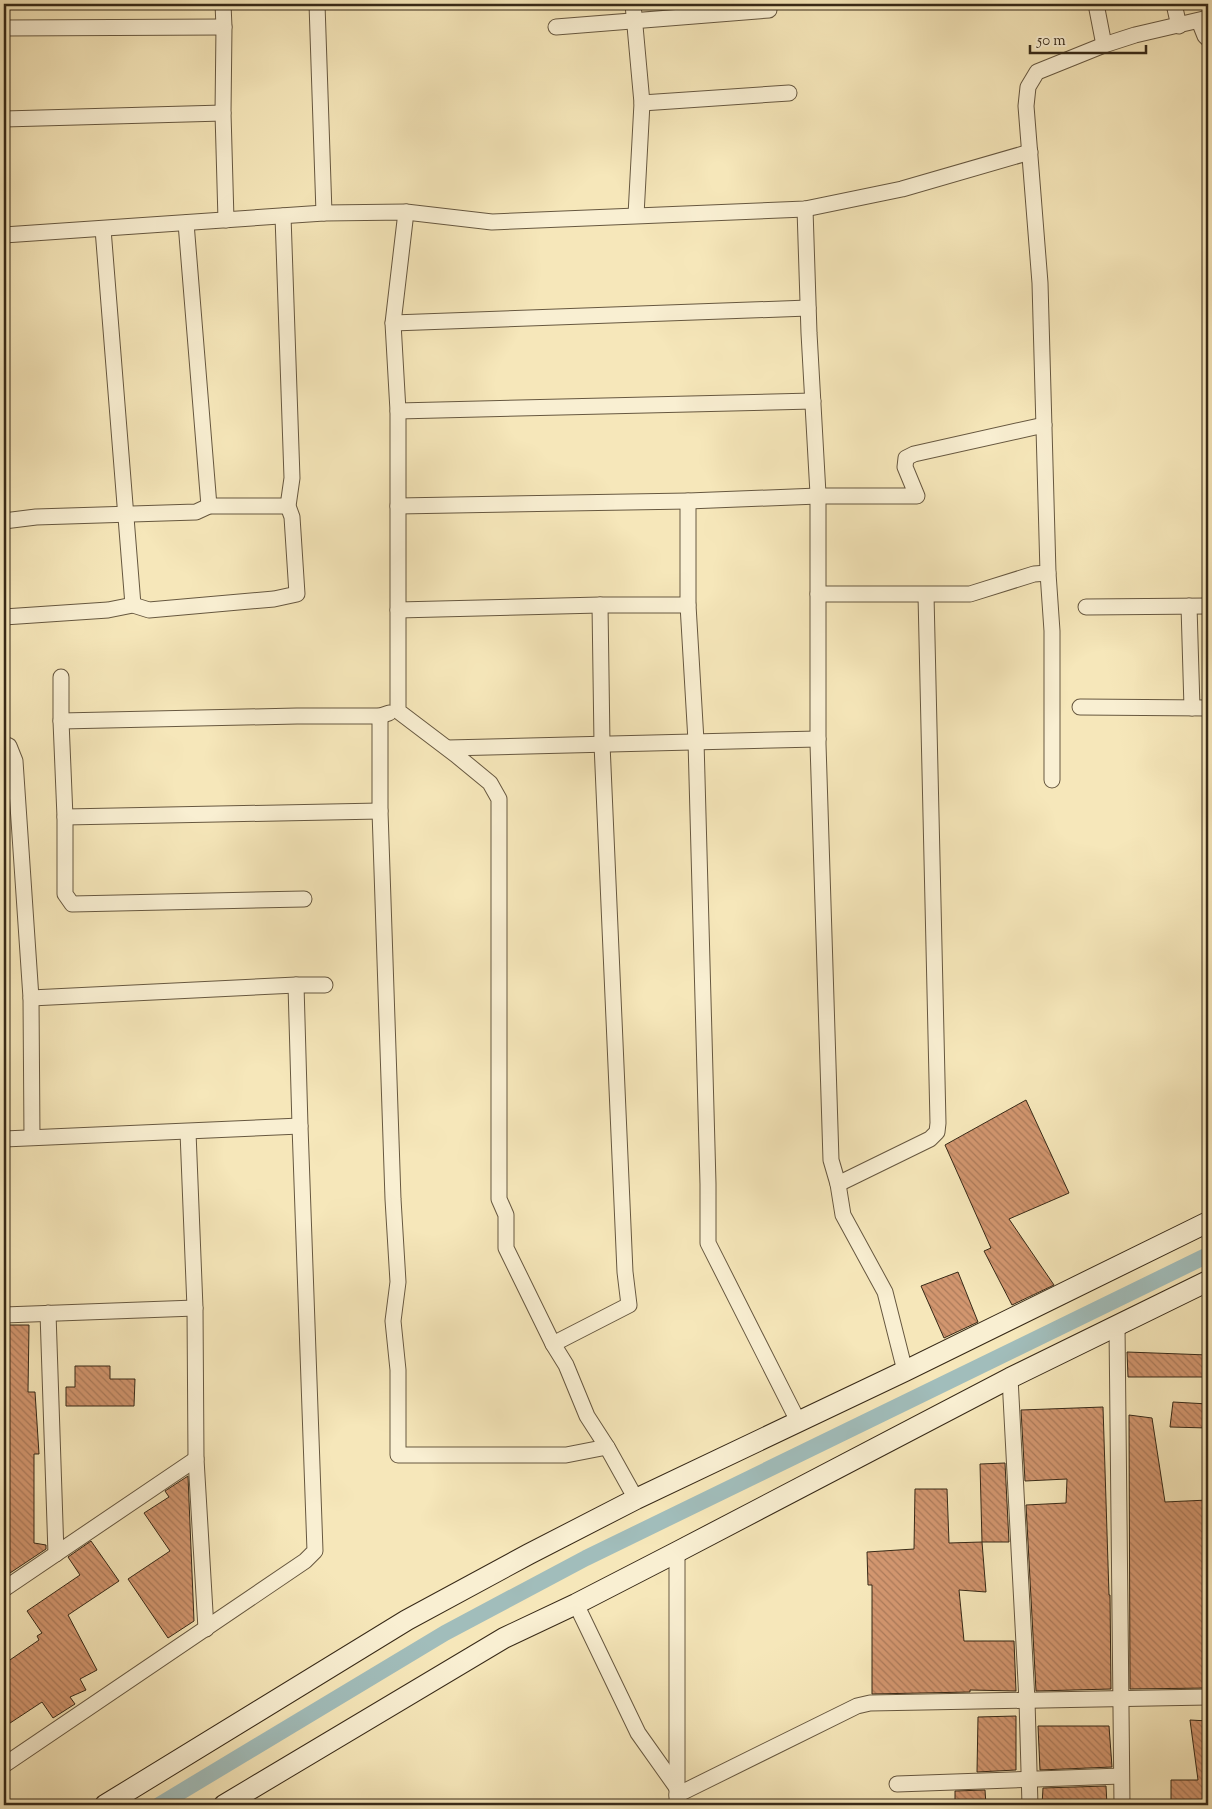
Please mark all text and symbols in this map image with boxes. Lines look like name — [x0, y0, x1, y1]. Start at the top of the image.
scale bar — [1030, 22, 1146, 54]
text: 50 m — [1036, 31, 1066, 52]

